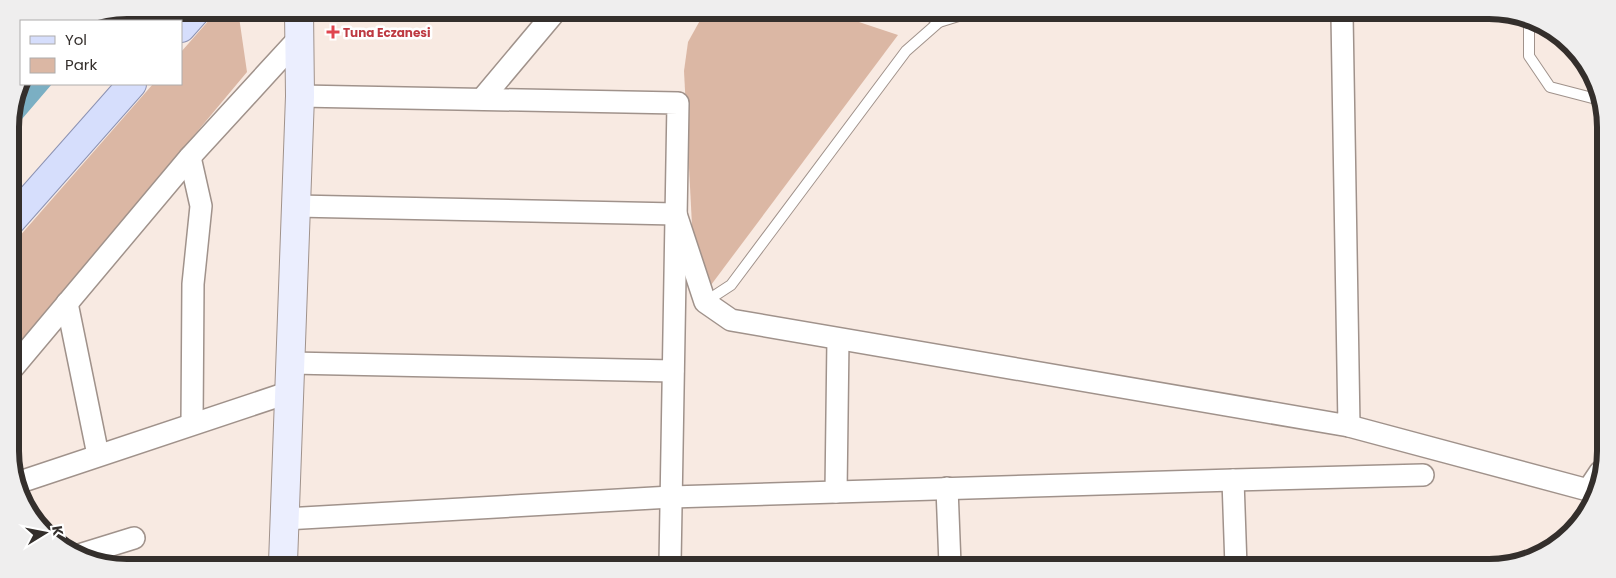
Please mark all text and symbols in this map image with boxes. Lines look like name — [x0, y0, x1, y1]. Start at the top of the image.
legend — [20, 20, 182, 85]
place label: Tuna Eczanesi — [343, 24, 431, 41]
marker: Tuna Eczanesi — [327, 26, 339, 38]
text: Yol — [65, 29, 87, 50]
text: Park — [65, 54, 97, 75]
north arrow — [20, 508, 70, 558]
text: K — [47, 524, 69, 538]

